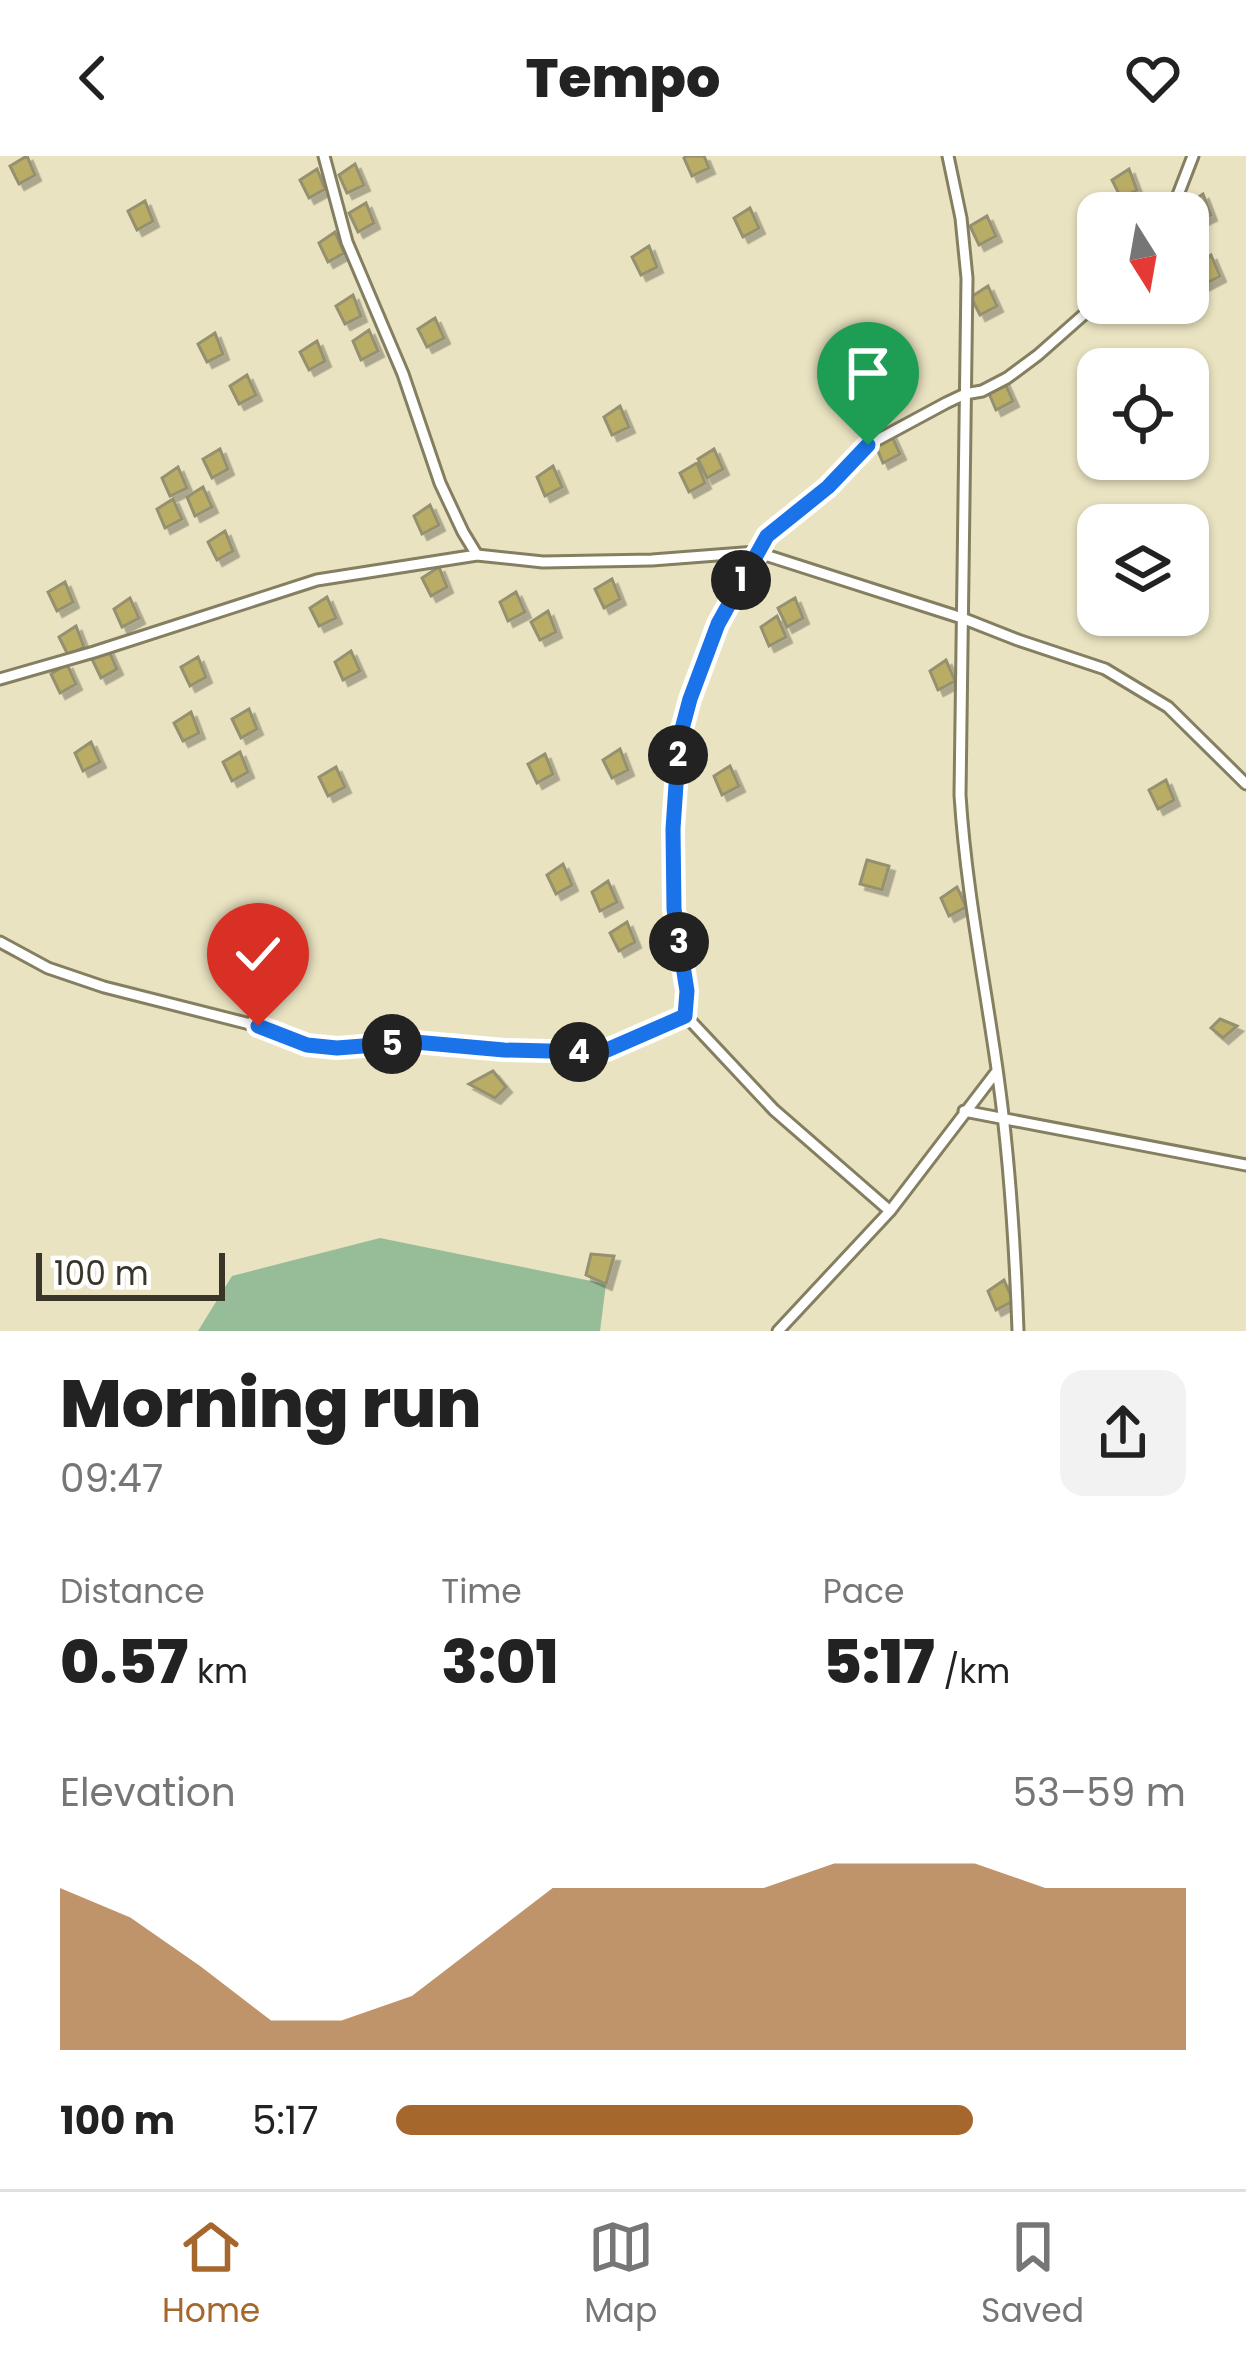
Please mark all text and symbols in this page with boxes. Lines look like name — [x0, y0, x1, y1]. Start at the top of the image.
text: Tempo — [526, 40, 720, 116]
icon: back — [60, 45, 126, 111]
icon: heart — [1120, 45, 1186, 111]
north arrow — [1077, 192, 1209, 324]
map controls — [1077, 192, 1209, 636]
pin — [817, 322, 919, 445]
icon: arrive — [835, 340, 901, 406]
button: locate — [1077, 348, 1209, 480]
button: layers — [1077, 504, 1209, 636]
pin: 1 — [711, 550, 771, 610]
text: 1 — [735, 556, 747, 603]
pin: 2 — [648, 725, 708, 785]
text: 2 — [669, 731, 687, 778]
pin — [207, 903, 309, 1026]
pin: 3 — [649, 912, 709, 972]
text: 3 — [669, 918, 689, 965]
icon: check — [225, 921, 291, 987]
pin: 5 — [362, 1014, 422, 1074]
text: 5 — [381, 1020, 403, 1067]
pin: 4 — [549, 1022, 609, 1082]
text: 4 — [568, 1028, 590, 1075]
scale bar — [36, 1247, 225, 1300]
text: 100 m — [54, 1250, 149, 1297]
text: Morning run — [60, 1358, 482, 1450]
button: share — [1060, 1370, 1186, 1496]
text: 09:47 — [60, 1451, 163, 1506]
text: Distance — [60, 1568, 205, 1615]
text: Time — [441, 1568, 522, 1615]
text: Pace — [823, 1568, 905, 1615]
text: 0.57 — [60, 1620, 188, 1704]
text: 3:01 — [441, 1620, 559, 1704]
text: 5:17 — [823, 1620, 935, 1704]
text: km — [188, 1648, 248, 1695]
text: /km — [935, 1648, 1010, 1695]
text: Elevation — [60, 1765, 236, 1820]
text: 53–59 m — [1012, 1765, 1186, 1820]
text: 100 m — [60, 2093, 175, 2148]
text: 5:17 — [252, 2093, 319, 2148]
tab: Home — [162, 2214, 260, 2336]
tab: Map — [584, 2214, 657, 2336]
tab: Saved — [981, 2214, 1084, 2336]

